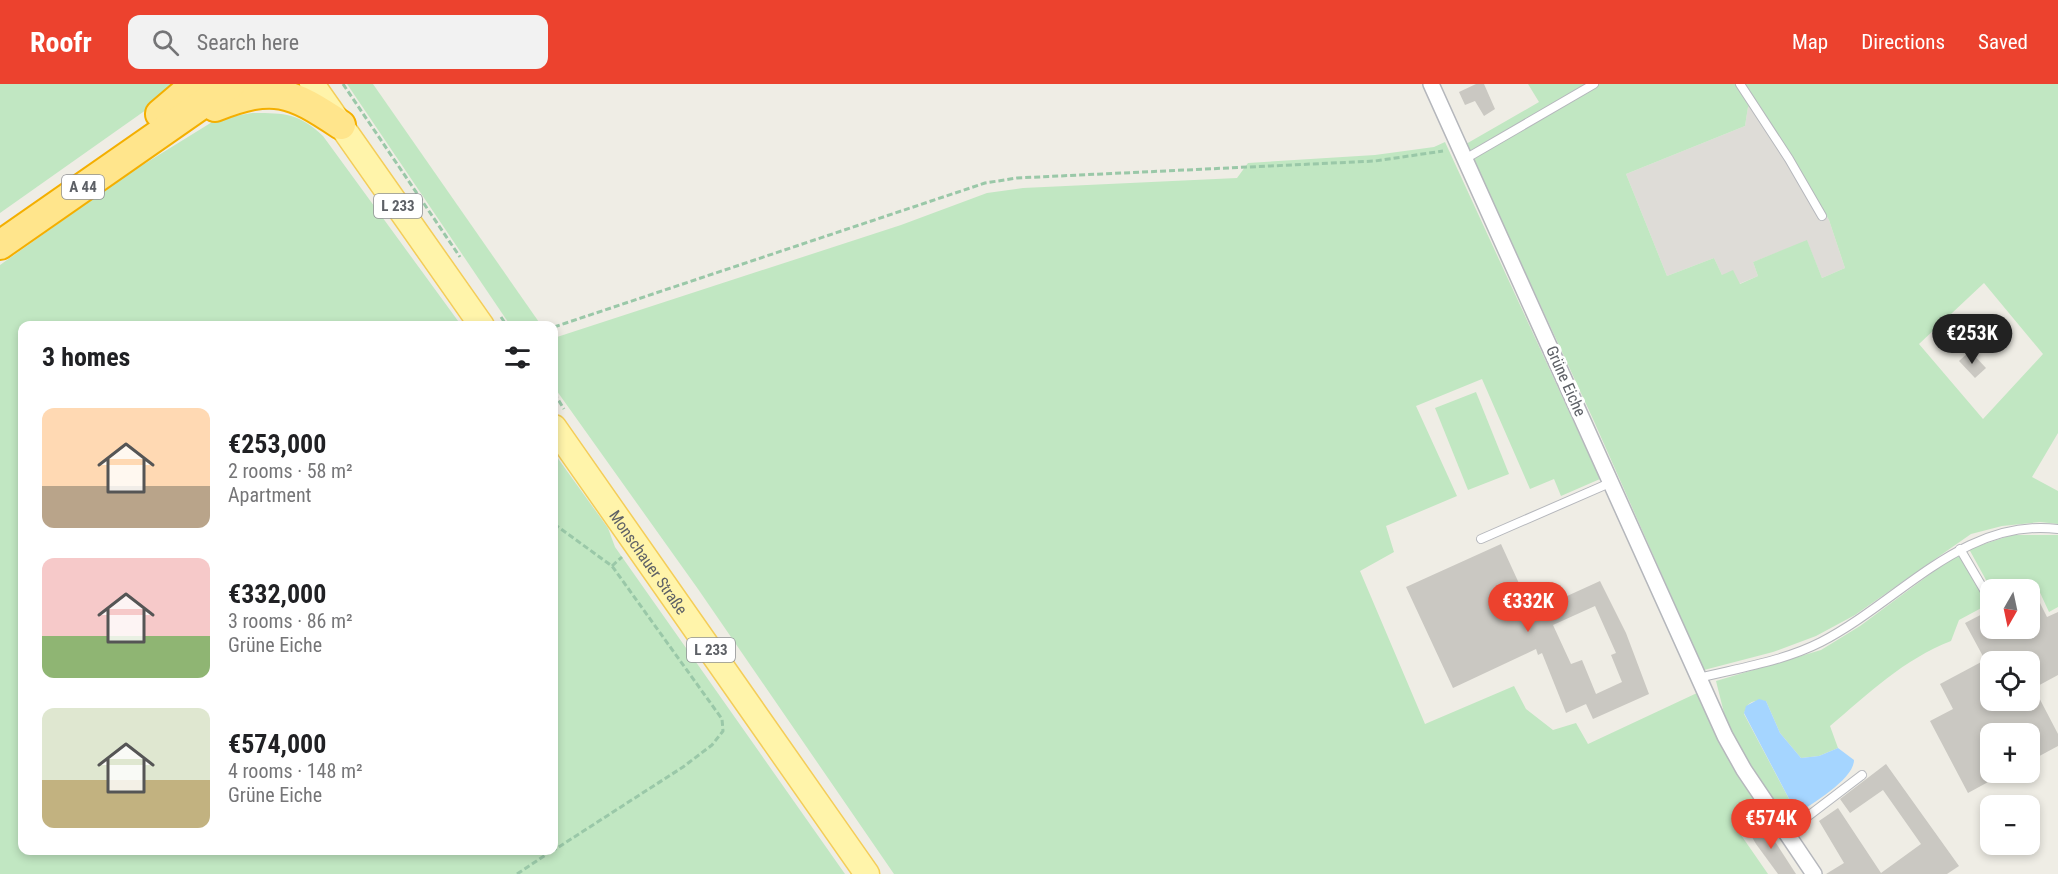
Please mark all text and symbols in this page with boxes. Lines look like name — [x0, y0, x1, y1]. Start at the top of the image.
search box — [128, 15, 548, 69]
text: Roofr — [30, 26, 92, 59]
icon: search — [149, 26, 182, 59]
text: Search here — [197, 30, 299, 55]
text: Map — [1792, 30, 1828, 54]
text: Directions — [1861, 30, 1945, 54]
text: Saved — [1978, 30, 2028, 54]
road number: A 44 — [62, 175, 104, 199]
road number: L 233 — [374, 194, 422, 218]
pin: €253K — [1930, 314, 2014, 365]
text: €253K — [1946, 321, 1998, 345]
icon: filters — [501, 341, 534, 374]
text: 3 homes — [42, 342, 130, 372]
street label: Grüne Eiche — [1542, 343, 1590, 419]
text: €253,000 — [228, 429, 326, 459]
icon: home — [90, 432, 162, 504]
text: 2 rooms · 58 m² — [228, 459, 353, 483]
text: Apartment — [228, 483, 312, 507]
street label: Monschauer Straße — [606, 506, 692, 618]
text: €332,000 — [228, 579, 326, 609]
north arrow — [1980, 579, 2040, 639]
map controls — [1980, 579, 2040, 855]
icon: home — [90, 582, 162, 654]
pin: €332K — [1486, 582, 1570, 633]
text: €332K — [1502, 589, 1554, 613]
text: 3 rooms · 86 m² — [228, 609, 353, 633]
text: Grüne Eiche — [228, 633, 322, 657]
road number: L 233 — [687, 638, 735, 662]
button: locate — [1980, 651, 2040, 711]
button: + — [1980, 723, 2040, 783]
text: €574,000 — [228, 729, 326, 759]
icon: home — [90, 732, 162, 804]
text: 4 rooms · 148 m² — [228, 759, 363, 783]
text: Grüne Eiche — [228, 783, 322, 807]
button: − — [1980, 795, 2040, 855]
pin: €574K — [1729, 799, 1813, 850]
text: €574K — [1745, 806, 1797, 830]

